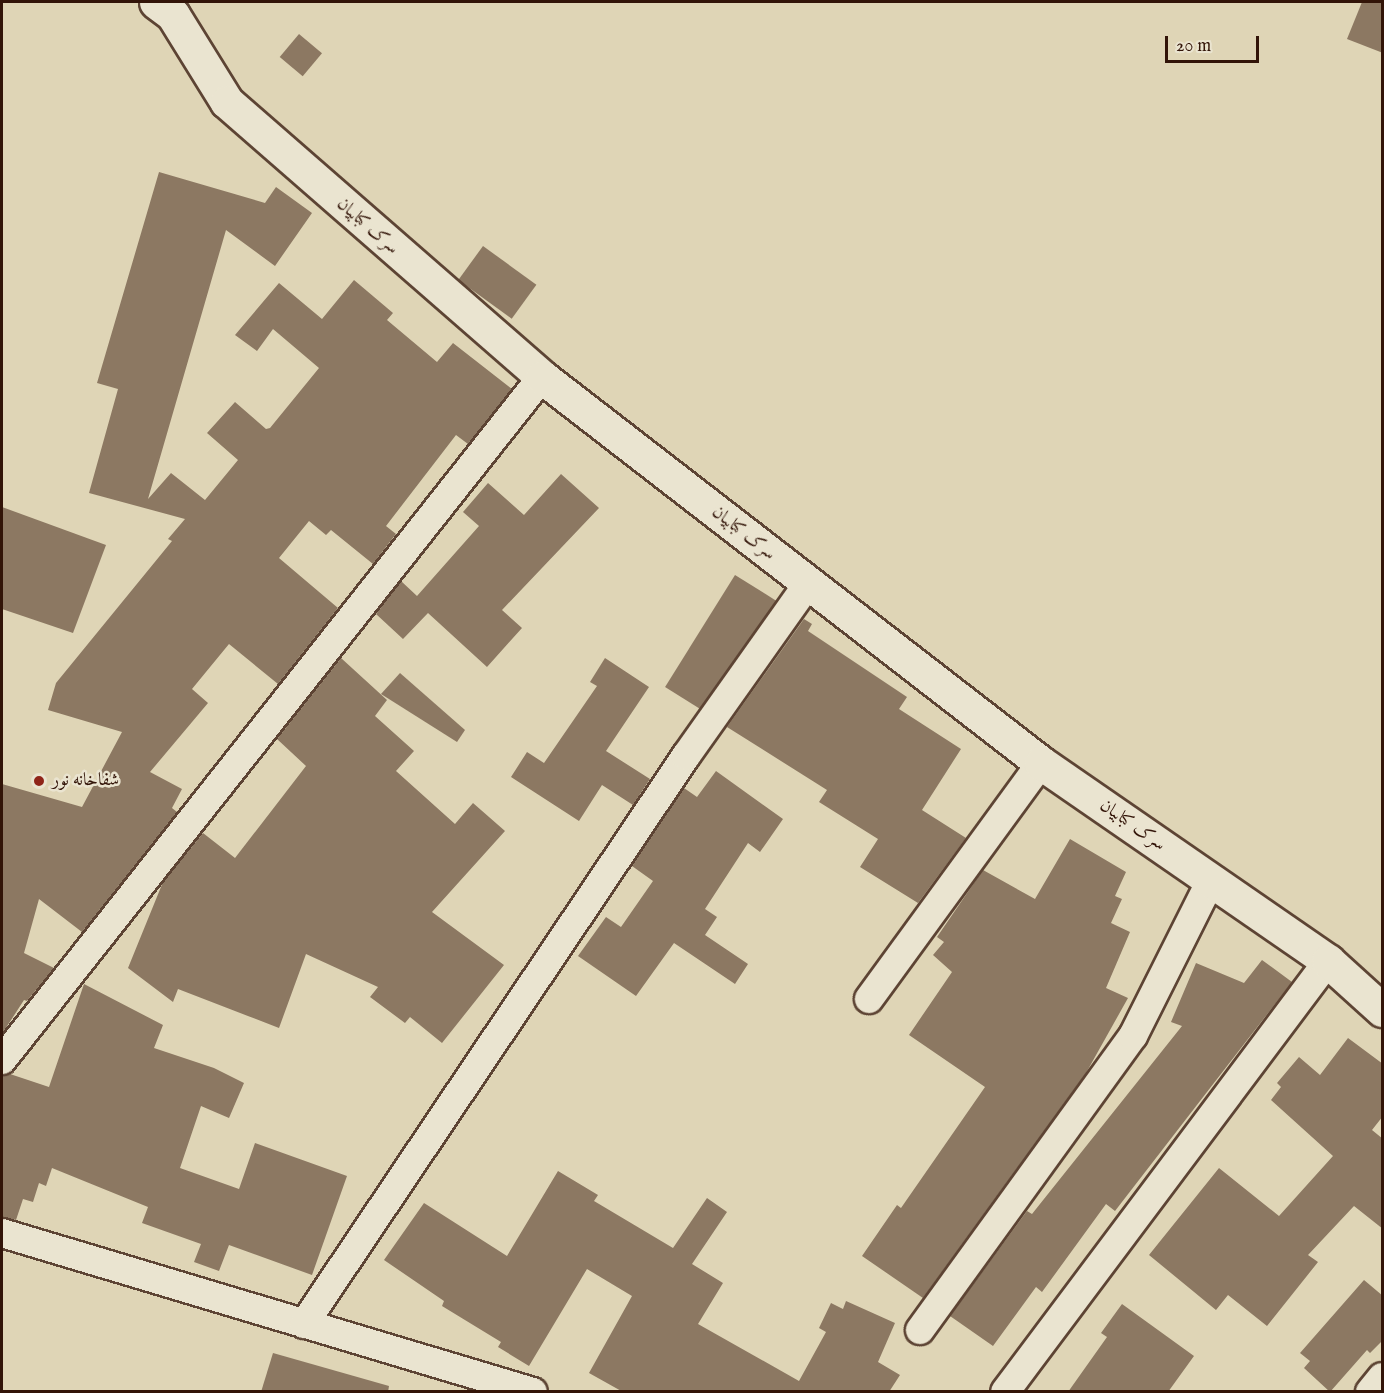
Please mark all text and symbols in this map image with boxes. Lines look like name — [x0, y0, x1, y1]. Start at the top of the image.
scale bar — [1168, 24, 1262, 62]
text: 20 m — [1176, 35, 1211, 58]
street label: سرک کبابیان — [331, 194, 403, 260]
street label: سرک کبابیان — [707, 502, 779, 566]
place label: شفاخانه نور — [52, 770, 119, 792]
marker: شفاخانه نور — [30, 772, 48, 790]
street label: سرک کبابیان — [1095, 796, 1169, 856]

